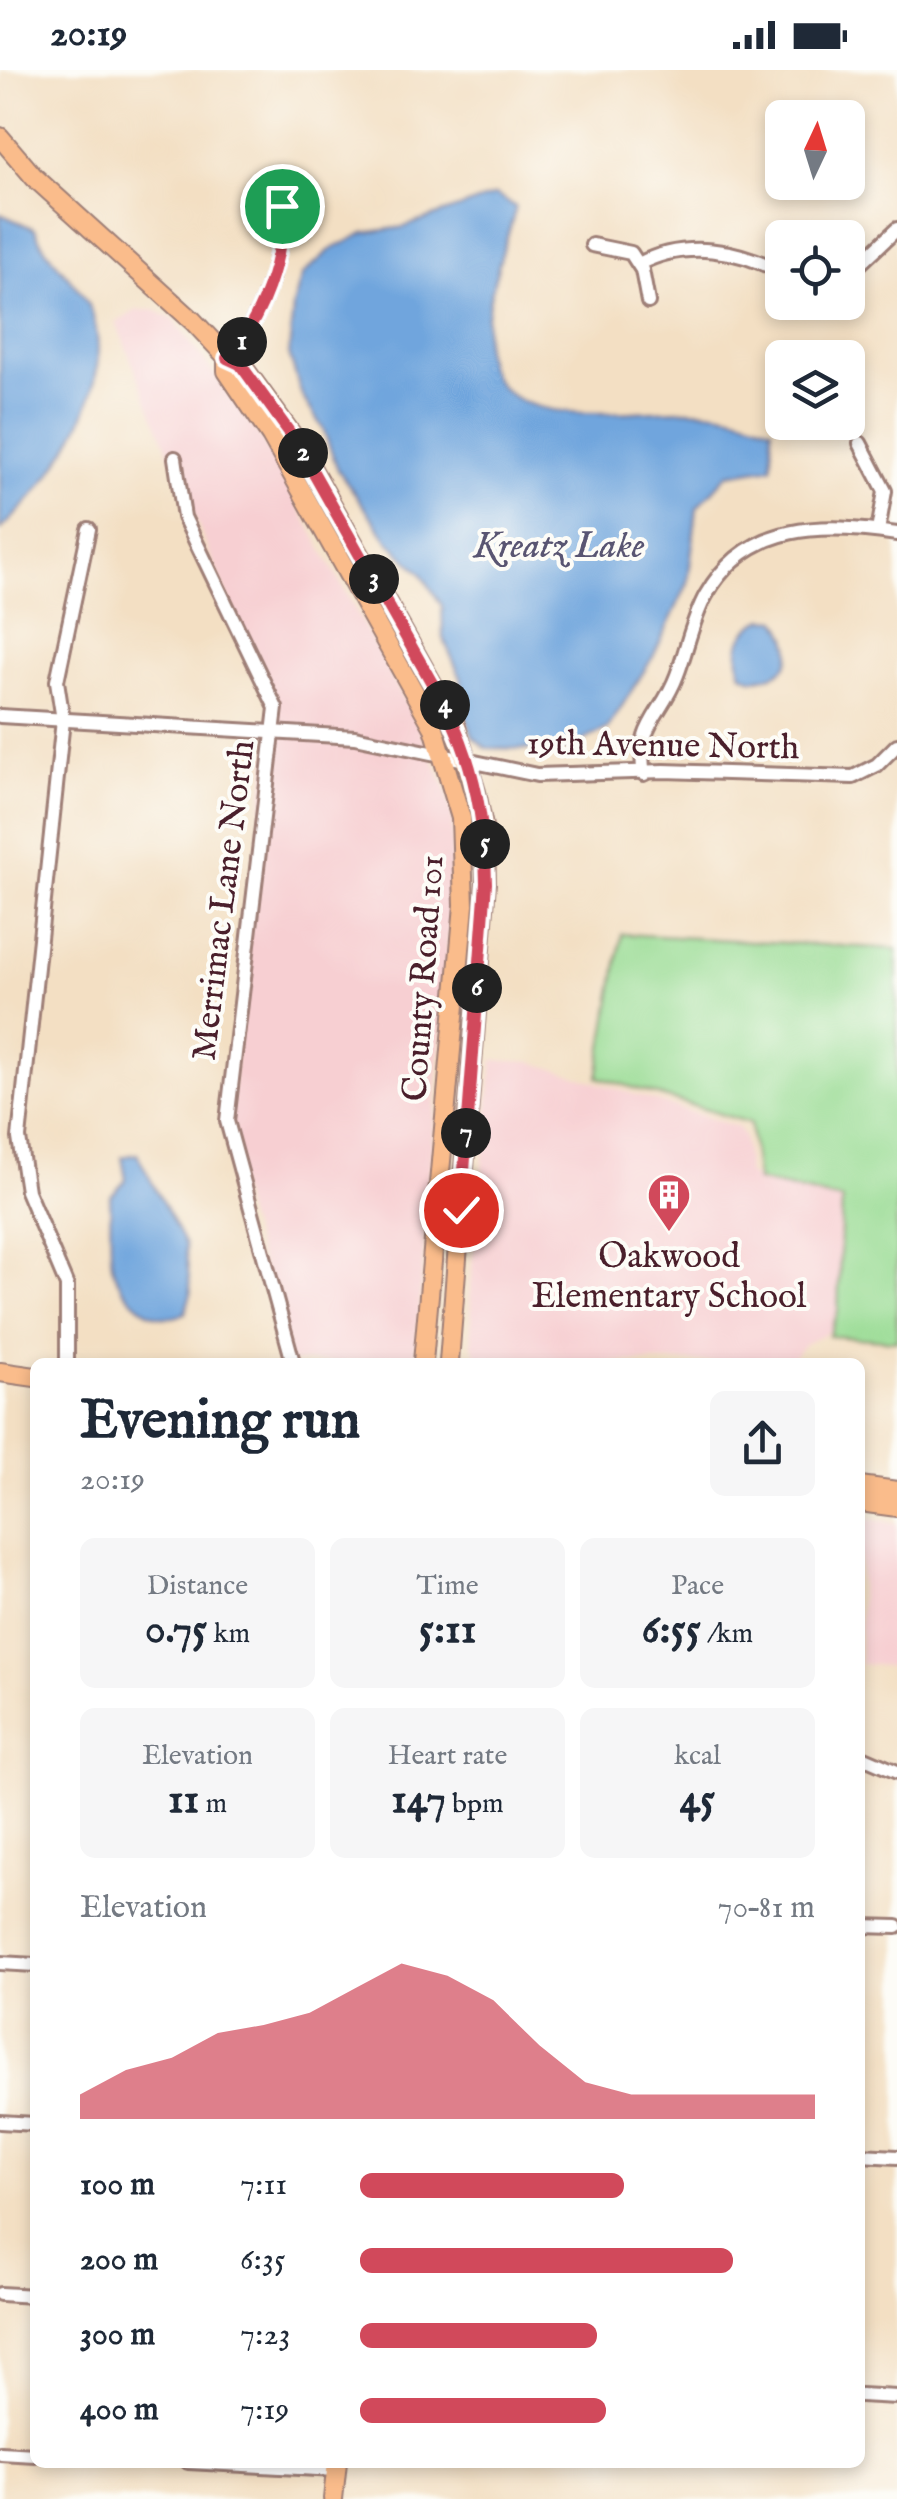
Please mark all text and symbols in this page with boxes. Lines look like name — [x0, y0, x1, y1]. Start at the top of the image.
text: 20:19 — [50, 11, 127, 59]
north arrow — [765, 100, 865, 200]
map controls — [765, 100, 865, 440]
pin — [240, 164, 325, 249]
icon: arrive — [255, 179, 310, 234]
button: locate — [765, 220, 865, 320]
pin: 1 — [217, 317, 267, 367]
text: 1 — [237, 324, 247, 359]
button: layers — [765, 340, 865, 440]
pin: 2 — [278, 428, 328, 478]
text: 2 — [296, 435, 310, 470]
water label: Kreatz Lake — [472, 523, 645, 571]
pin: 3 — [349, 554, 399, 604]
text: 3 — [369, 561, 379, 596]
pin: 4 — [420, 680, 470, 730]
text: 4 — [438, 687, 452, 722]
street label: 19th Avenue North — [526, 722, 800, 771]
street label: Merrimac Lane North — [182, 737, 267, 1063]
pin: 5 — [460, 819, 510, 869]
text: 5 — [480, 826, 490, 861]
street label: County Road 101 — [393, 853, 456, 1103]
pin: 6 — [452, 963, 502, 1013]
text: 6 — [471, 970, 483, 1005]
pin: 7 — [441, 1108, 491, 1158]
text: 7 — [459, 1115, 473, 1150]
pin — [419, 1168, 504, 1253]
building icon: Oakwood Elementary School — [646, 1172, 692, 1233]
icon: check — [434, 1183, 489, 1238]
place label: Oakwood Elementary School — [532, 1235, 807, 1320]
text: Evening run — [80, 1387, 360, 1457]
button: share — [710, 1391, 815, 1496]
text: 20:19 — [80, 1460, 145, 1501]
text: Distance — [147, 1569, 248, 1604]
text: Time — [416, 1569, 479, 1604]
text: Pace — [671, 1569, 724, 1604]
text: 0.75 — [145, 1604, 207, 1657]
text: 5:11 — [419, 1604, 476, 1657]
text: 6:55 — [642, 1604, 701, 1657]
text: km — [207, 1617, 250, 1652]
text: /km — [701, 1617, 753, 1652]
text: Elevation — [142, 1739, 253, 1774]
text: Heart rate — [388, 1739, 507, 1774]
text: kcal — [674, 1739, 721, 1774]
text: 11 — [168, 1774, 199, 1827]
text: 147 — [391, 1774, 446, 1827]
text: 45 — [680, 1774, 715, 1827]
text: m — [199, 1787, 227, 1822]
text: bpm — [446, 1787, 504, 1822]
text: Elevation — [80, 1888, 207, 1929]
text: 70–81 m — [717, 1888, 815, 1929]
text: 100 m — [80, 2165, 155, 2206]
text: 7:11 — [240, 2165, 287, 2206]
text: 200 m — [80, 2240, 158, 2281]
text: 6:35 — [240, 2240, 285, 2281]
text: 300 m — [80, 2315, 155, 2356]
text: 7:23 — [240, 2315, 290, 2356]
text: 400 m — [80, 2390, 159, 2431]
text: 7:19 — [240, 2390, 289, 2431]

